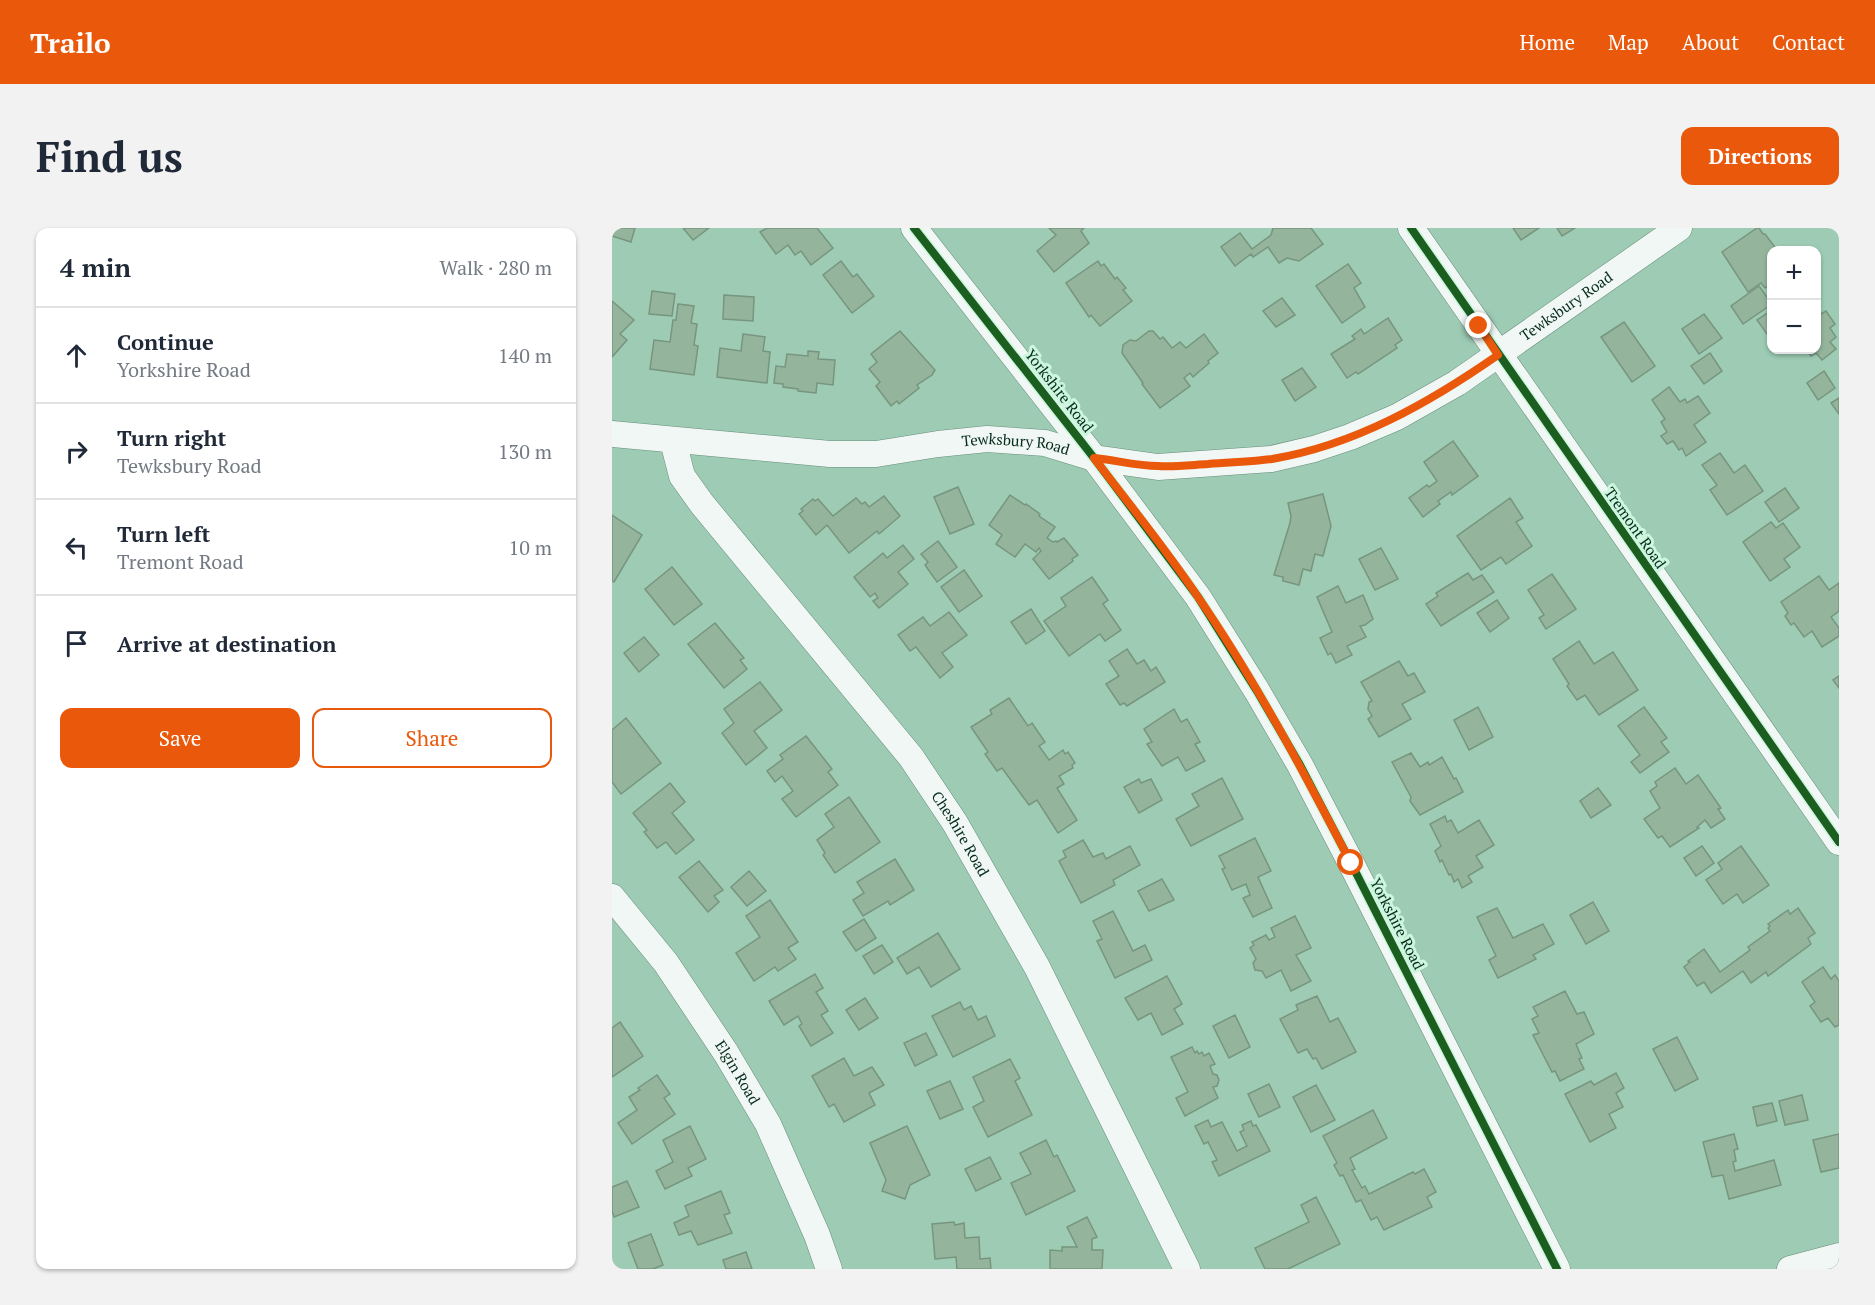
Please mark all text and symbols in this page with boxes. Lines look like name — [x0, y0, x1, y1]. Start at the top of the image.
text: Trailo — [30, 24, 111, 61]
text: Home — [1519, 28, 1575, 56]
text: Map — [1608, 28, 1649, 56]
text: About — [1682, 28, 1739, 56]
text: Contact — [1772, 28, 1845, 56]
button: Directions — [1681, 127, 1839, 185]
text: Find us — [36, 128, 183, 184]
map controls — [1767, 246, 1821, 354]
button: + — [1767, 246, 1821, 300]
text: 4 min — [60, 250, 131, 284]
text: Walk · 280 m — [440, 254, 552, 281]
street label: Tewksbury Road — [1516, 266, 1616, 345]
button: − — [1767, 300, 1821, 354]
route end — [1465, 312, 1491, 338]
text: Continue — [117, 327, 214, 356]
icon: ahead — [60, 339, 93, 372]
text: 140 m — [498, 342, 552, 369]
street label: Yorkshire Road — [1021, 345, 1099, 436]
text: Yorkshire Road — [117, 356, 251, 383]
text: Turn right — [117, 423, 226, 452]
street label: Tewksbury Road — [961, 428, 1072, 459]
icon: right — [60, 435, 93, 468]
text: 130 m — [498, 438, 552, 465]
text: Tewksbury Road — [117, 452, 262, 479]
street label: Tremont Road — [1600, 483, 1671, 572]
text: Turn left — [117, 519, 210, 548]
icon: left — [60, 531, 93, 564]
text: 10 m — [509, 534, 552, 561]
text: Tremont Road — [117, 548, 244, 575]
icon: arrive — [60, 627, 93, 660]
text: Arrive at destination — [117, 629, 336, 658]
button: Save — [60, 708, 300, 768]
button: Share — [312, 708, 552, 768]
street label: Cheshire Road — [927, 787, 994, 880]
route start — [1337, 849, 1363, 875]
street label: Yorkshire Road — [1366, 874, 1430, 973]
street label: Elgin Road — [711, 1036, 765, 1108]

